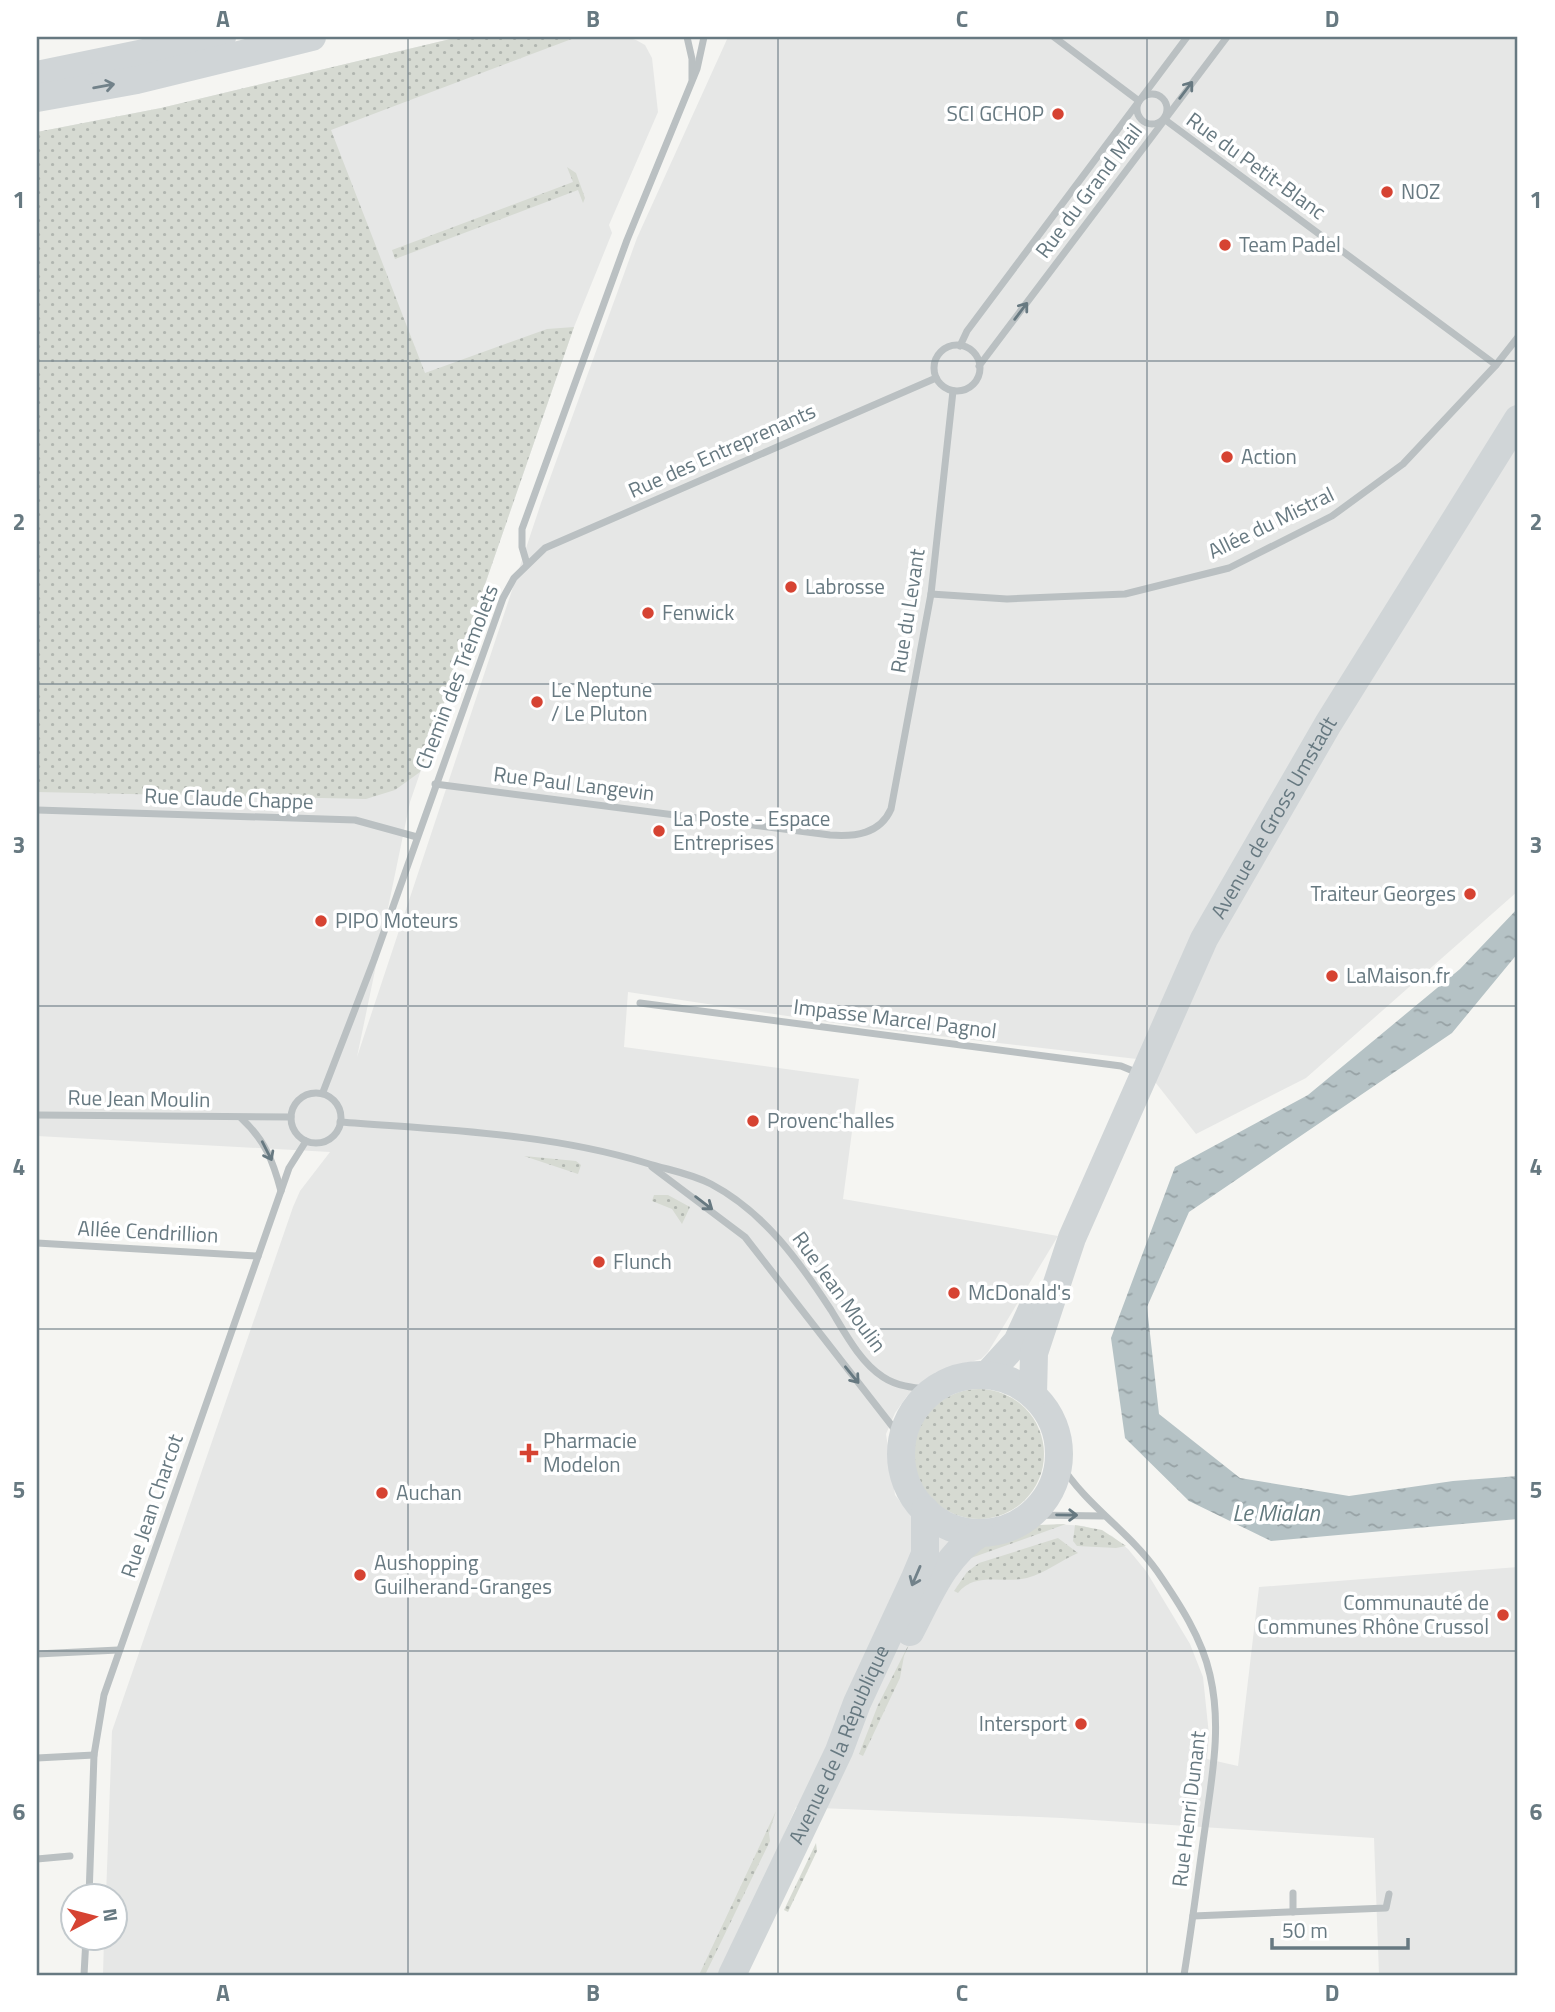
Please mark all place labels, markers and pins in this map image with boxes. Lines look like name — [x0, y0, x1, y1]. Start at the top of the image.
place label: SCI GCHOP — [947, 97, 1044, 129]
marker: SCI GCHOP — [1050, 106, 1066, 122]
place label: NOZ — [1401, 175, 1440, 207]
marker: NOZ — [1379, 184, 1395, 200]
place label: Team Padel — [1239, 228, 1341, 260]
marker: Team Padel — [1217, 237, 1233, 253]
place label: Action — [1241, 440, 1297, 472]
marker: Action — [1219, 449, 1235, 465]
place label: Labrosse — [805, 570, 885, 602]
marker: Labrosse — [783, 579, 799, 595]
place label: Fenwick — [662, 596, 734, 628]
marker: Fenwick — [640, 605, 656, 621]
place label: Le Neptune / Le Pluton — [551, 673, 652, 729]
marker: Le Neptune / Le Pluton — [529, 694, 545, 710]
place label: La Poste - Espace Entreprises — [673, 802, 830, 858]
marker: La Poste - Espace Entreprises — [651, 823, 667, 839]
place label: Traiteur Georges — [1310, 877, 1456, 909]
marker: Traiteur Georges — [1462, 886, 1478, 902]
place label: PIPO Moteurs — [335, 904, 458, 936]
marker: PIPO Moteurs — [313, 913, 329, 929]
place label: LaMaison.fr — [1346, 959, 1450, 991]
marker: LaMaison.fr — [1324, 968, 1340, 984]
place label: Provenc'halles — [767, 1104, 895, 1136]
marker: Provenc'halles — [745, 1113, 761, 1129]
place label: Flunch — [613, 1245, 672, 1277]
marker: Flunch — [591, 1254, 607, 1270]
place label: McDonald's — [968, 1276, 1071, 1308]
marker: McDonald's — [946, 1285, 962, 1301]
place label: Pharmacie Modelon — [543, 1424, 637, 1480]
marker: Pharmacie Modelon — [521, 1445, 537, 1461]
place label: Auchan — [396, 1476, 462, 1508]
marker: Auchan — [374, 1485, 390, 1501]
place label: Aushopping Guilherand-Granges — [374, 1546, 552, 1602]
marker: Aushopping Guilherand-Granges — [352, 1567, 368, 1583]
place label: Communauté de Communes Rhône Crussol — [1257, 1586, 1489, 1642]
marker: Communauté de Communes Rhône Crussol — [1495, 1607, 1511, 1623]
place label: Intersport — [979, 1707, 1068, 1739]
marker: Intersport — [1073, 1716, 1089, 1732]

